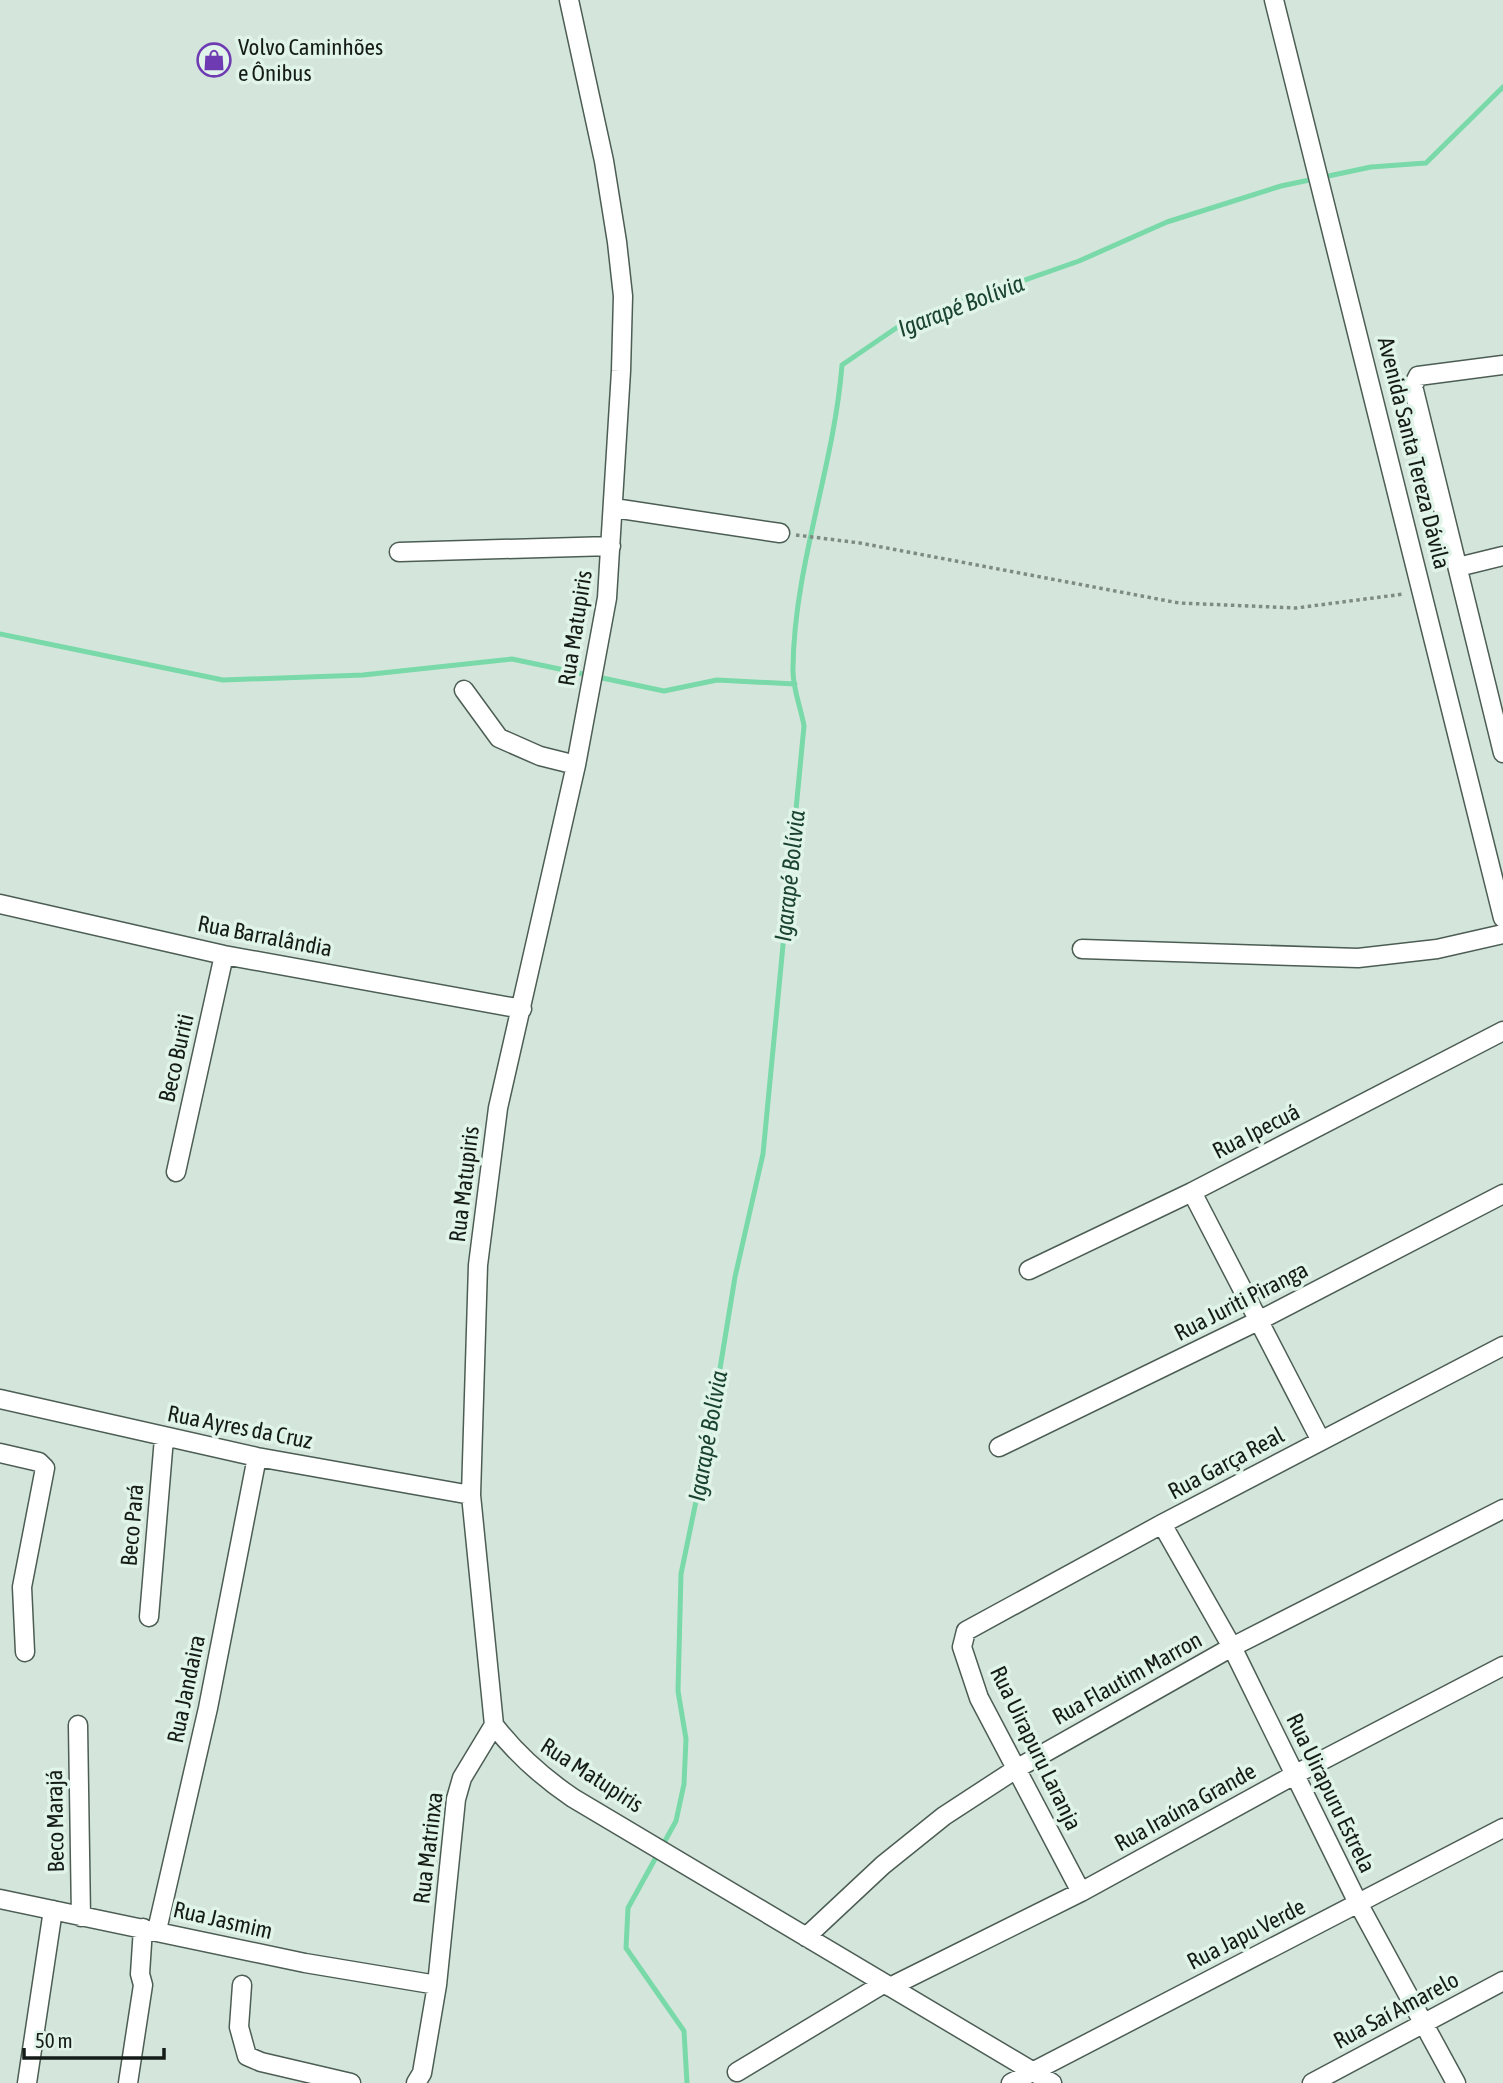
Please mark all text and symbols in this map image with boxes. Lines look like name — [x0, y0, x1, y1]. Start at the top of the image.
place label: Volvo Caminhões e Ônibus — [238, 34, 383, 86]
shop icon: Volvo Caminhões e Ônibus — [195, 41, 233, 79]
water label: Igarapé Bolívia — [894, 269, 1027, 342]
street label: Avenida Santa Tereza Dávila — [1373, 334, 1455, 572]
street label: Rua Matupiris — [553, 568, 597, 688]
water label: Igarapé Bolívia — [769, 809, 810, 943]
street label: Rua Barralândia — [195, 910, 335, 962]
street label: Beco Buriti — [153, 1011, 199, 1105]
street label: Rua Ipecuá — [1208, 1098, 1304, 1164]
street label: Rua Matupiris — [444, 1125, 484, 1243]
street label: Rua Juriti Piranga — [1170, 1256, 1312, 1346]
water label: Igarapé Bolívia — [683, 1368, 732, 1503]
street label: Rua Ayres da Cruz — [165, 1400, 315, 1454]
street label: Rua Garça Real — [1164, 1422, 1288, 1504]
street label: Beco Pará — [115, 1483, 149, 1567]
street label: Rua Flautim Marron — [1048, 1626, 1206, 1730]
street label: Rua Jandaira — [162, 1633, 210, 1745]
street label: Rua Uirapuru Laranja — [985, 1662, 1087, 1834]
street label: Rua Uirapuru Estrela — [1281, 1709, 1381, 1877]
street label: Rua Matupiris — [536, 1732, 648, 1818]
street label: Rua Iraúna Grande — [1110, 1758, 1260, 1856]
street label: Beco Marajá — [41, 1769, 69, 1873]
street label: Rua Matrinxa — [408, 1791, 448, 1905]
street label: Rua Japu Verde — [1183, 1893, 1309, 1975]
street label: Rua Jasmim — [171, 1896, 275, 1944]
street label: Rua Saí Amarelo — [1329, 1966, 1463, 2054]
scale bar — [24, 2016, 164, 2060]
text: 50 m — [35, 2028, 73, 2052]

